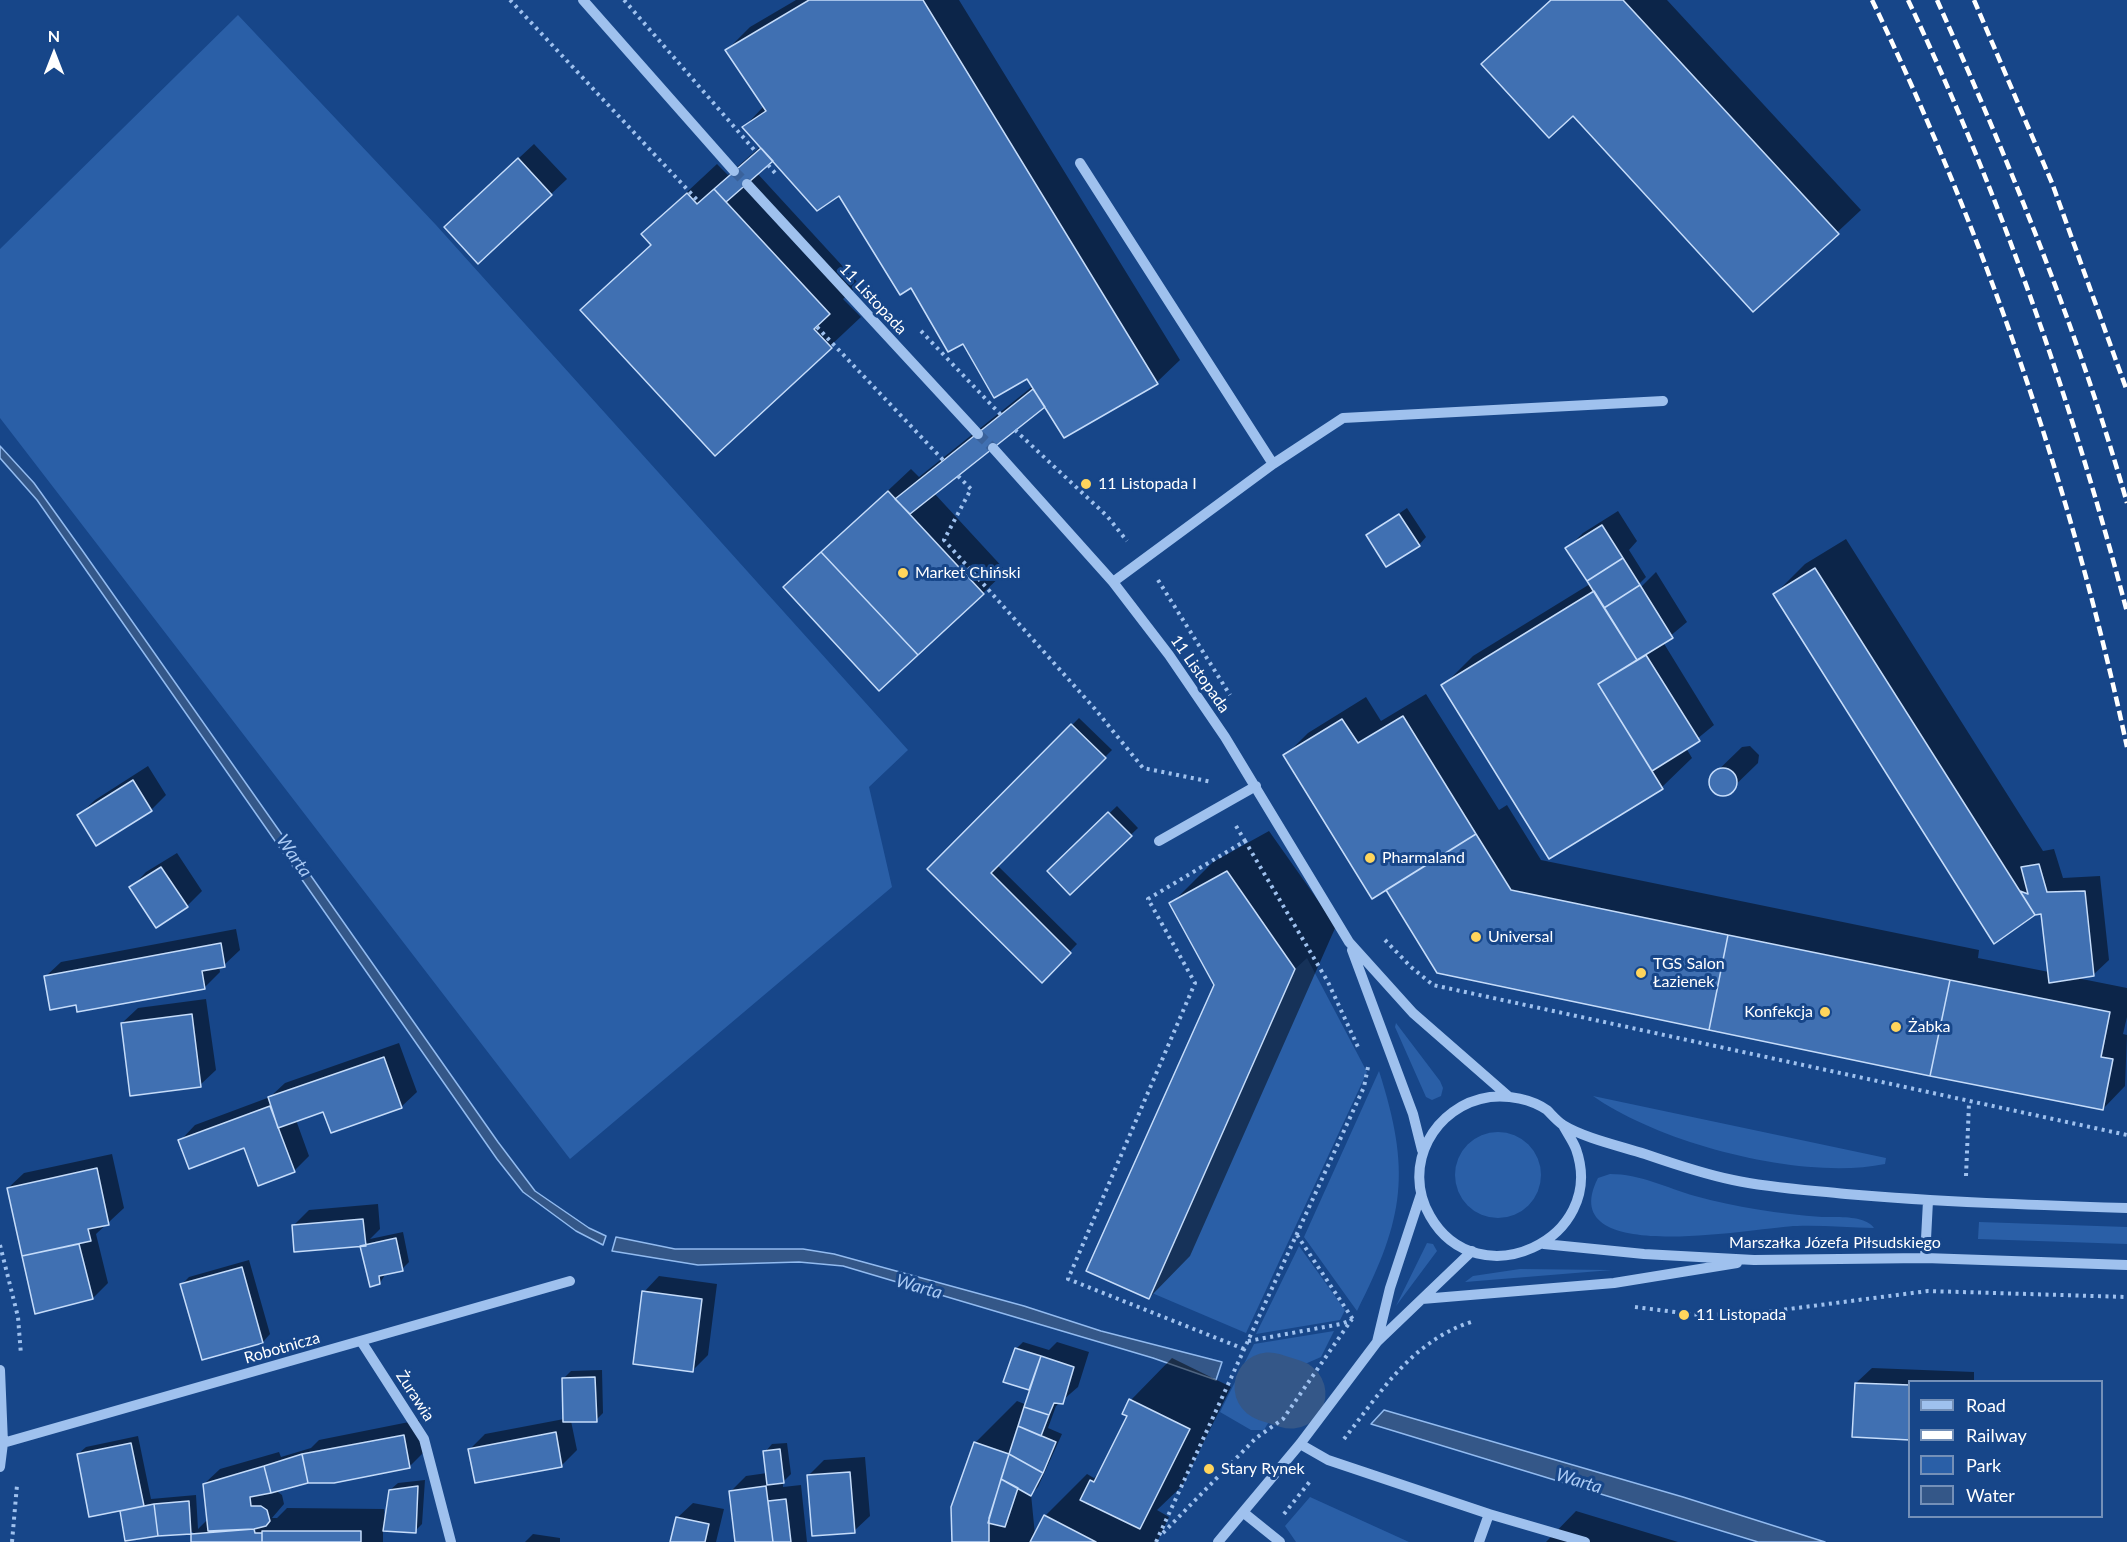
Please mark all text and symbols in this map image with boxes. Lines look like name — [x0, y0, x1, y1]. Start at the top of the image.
north arrow — [24, 24, 84, 84]
text: N — [48, 26, 60, 45]
street label: 11 Listopada — [835, 259, 911, 339]
place label: 11 Listopada I — [1098, 474, 1197, 494]
marker: 11 Listopada I — [1079, 477, 1093, 491]
place label: Market Chiński — [915, 563, 1021, 583]
marker: Market Chiński — [896, 566, 910, 580]
street label: 11 Listopada — [1166, 632, 1234, 716]
water label: Warta — [272, 831, 316, 881]
place label: Pharmaland — [1382, 848, 1465, 868]
marker: Pharmaland — [1363, 851, 1377, 865]
place label: Universal — [1488, 927, 1553, 947]
marker: Universal — [1469, 930, 1483, 944]
place label: TGS Salon Łazienek — [1653, 954, 1725, 992]
marker: TGS Salon Łazienek — [1634, 966, 1648, 980]
place label: Konfekcja — [1744, 1002, 1813, 1022]
marker: Konfekcja — [1818, 1005, 1832, 1019]
place label: Żabka — [1908, 1017, 1951, 1037]
marker: Żabka — [1889, 1020, 1903, 1034]
street label: Marszałka Józefa Piłsudskiego — [1729, 1233, 1941, 1253]
water label: Warta — [893, 1270, 945, 1304]
place label: 11 Listopada — [1696, 1305, 1786, 1325]
marker: 11 Listopada — [1677, 1308, 1691, 1322]
street label: Robotnicza — [242, 1328, 322, 1368]
street label: Żurawia — [392, 1367, 438, 1425]
legend — [1908, 1380, 2103, 1518]
text: Road — [1966, 1394, 2006, 1416]
text: Railway — [1966, 1424, 2027, 1446]
text: Park — [1966, 1454, 2001, 1476]
place label: Stary Rynek — [1221, 1459, 1305, 1479]
marker: Stary Rynek — [1202, 1462, 1216, 1476]
water label: Warta — [1553, 1464, 1605, 1498]
text: Water — [1966, 1484, 2015, 1506]

